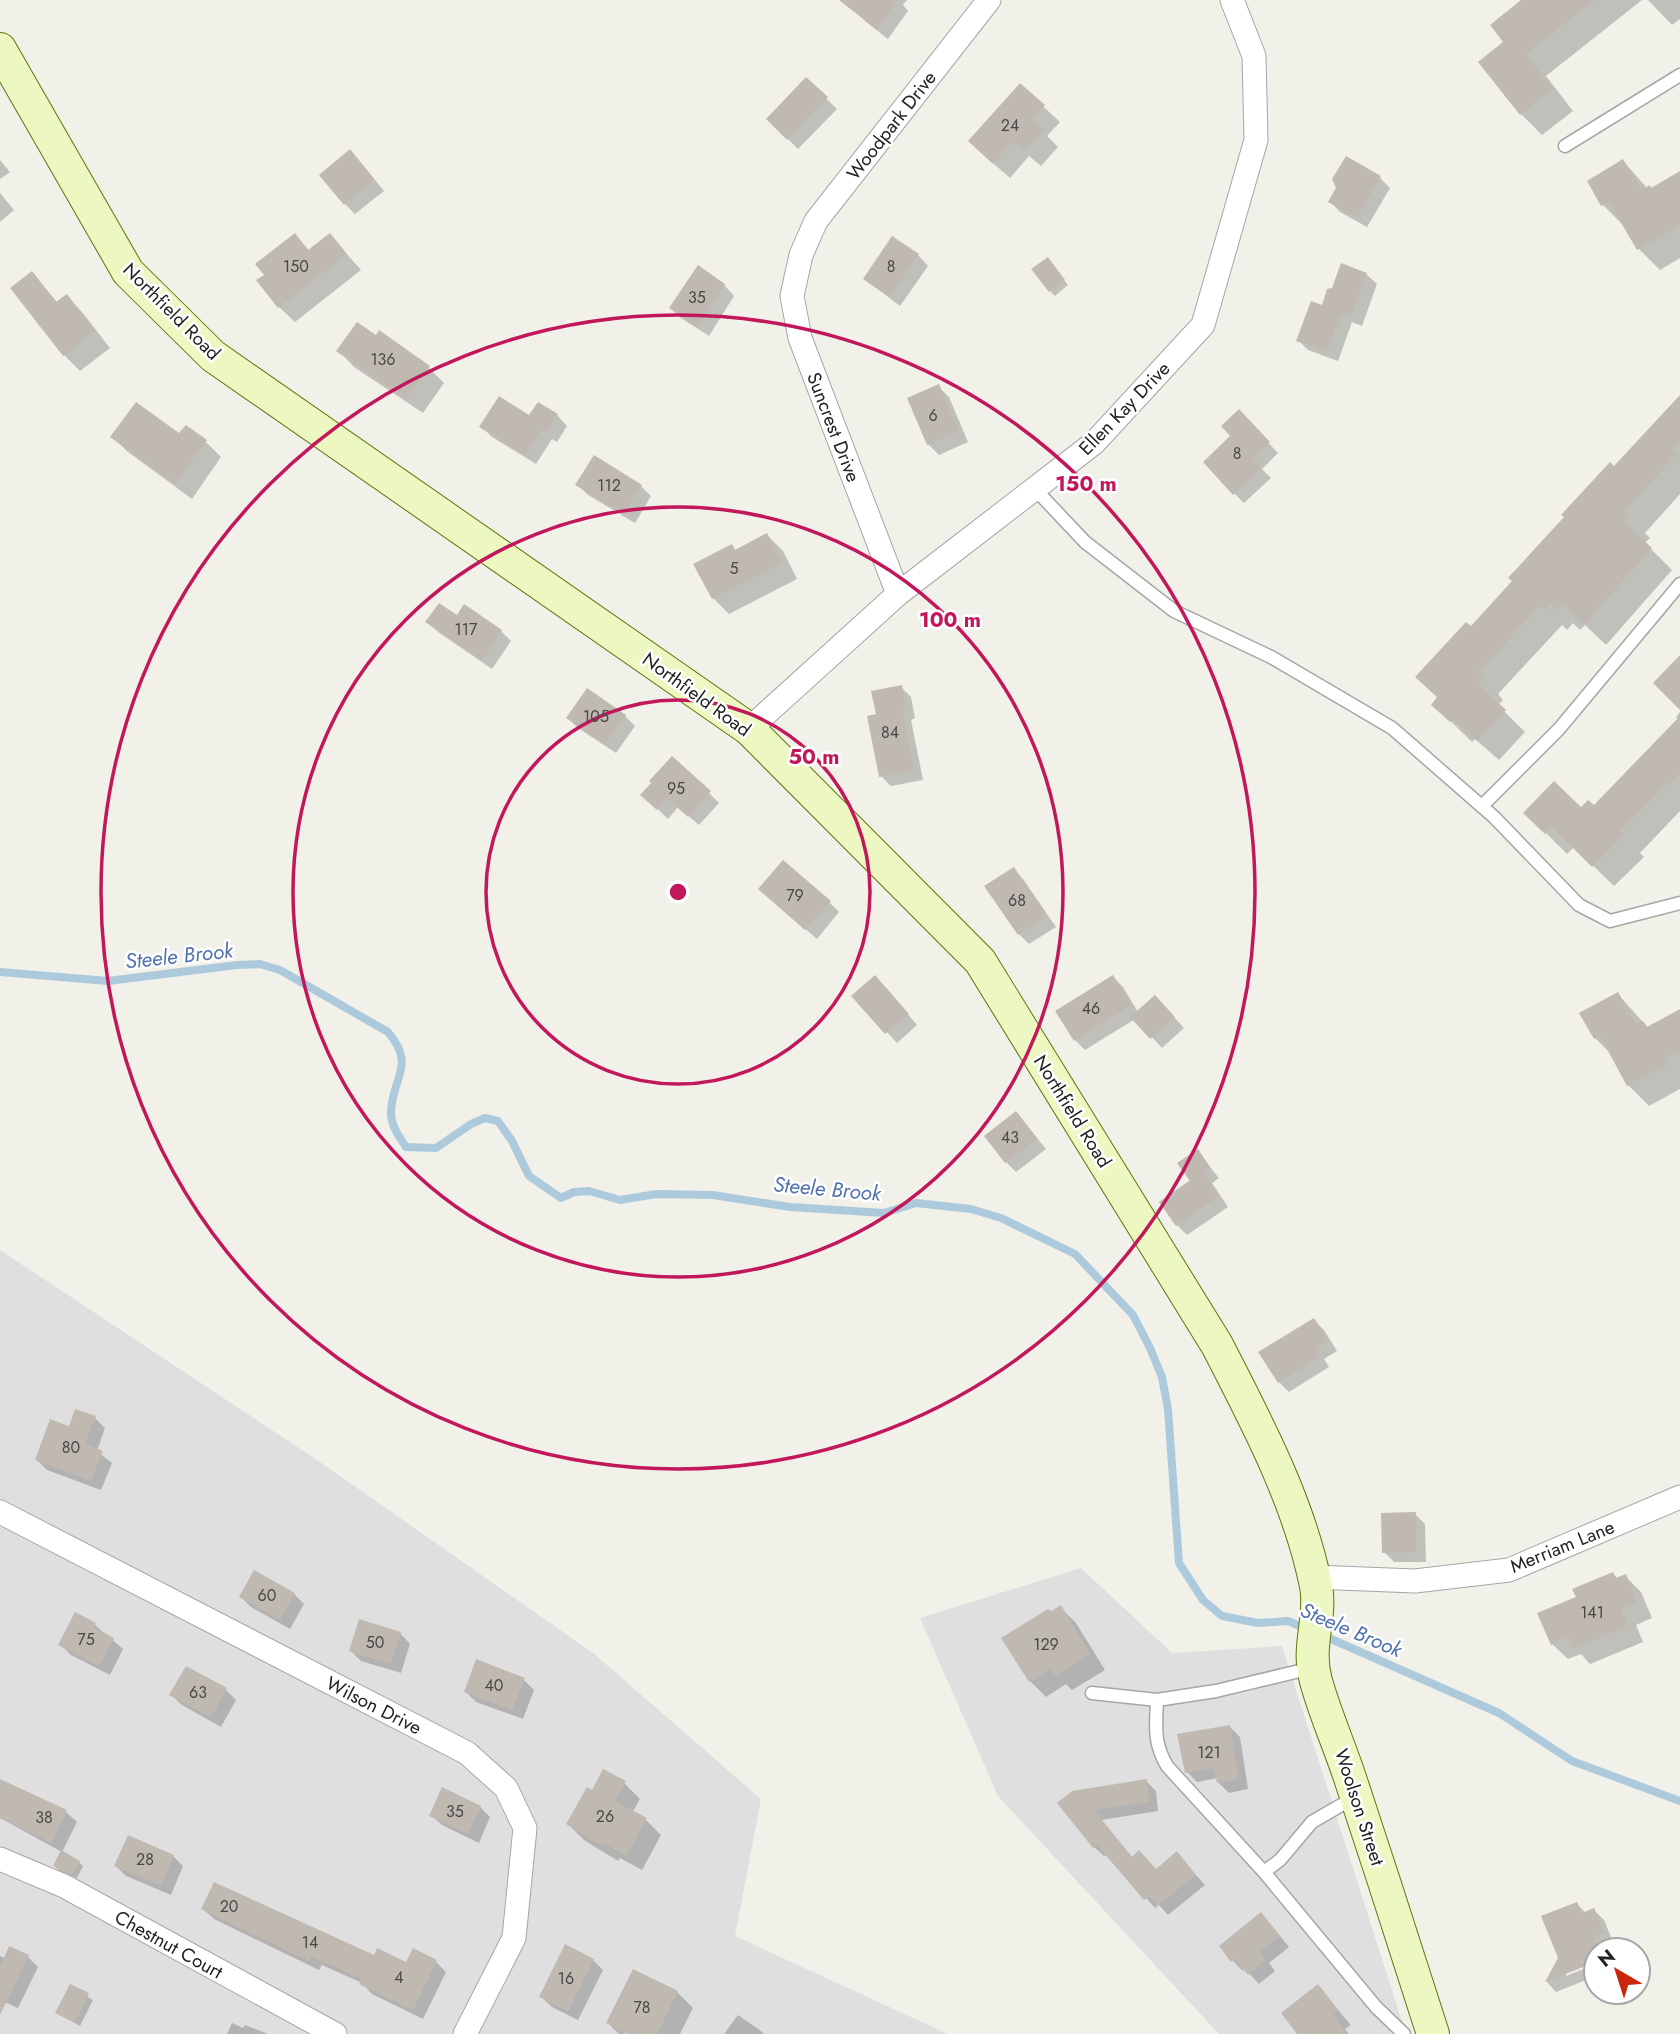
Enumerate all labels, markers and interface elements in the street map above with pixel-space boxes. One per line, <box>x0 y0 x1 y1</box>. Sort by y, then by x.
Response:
street label: Woodpark Drive <box>840 65 943 185</box>
house number: 24 <box>1001 114 1019 137</box>
house number: 150 <box>283 255 309 278</box>
house number: 8 <box>887 255 895 278</box>
street label: Northfield Road <box>117 256 227 366</box>
house number: 35 <box>688 286 706 309</box>
house number: 136 <box>370 348 396 371</box>
street label: Ellen Kay Drive <box>1073 355 1176 461</box>
street label: Suncrest Drive <box>800 368 867 486</box>
house number: 6 <box>928 404 938 427</box>
house number: 8 <box>1233 442 1241 465</box>
text: 150 m <box>1055 469 1117 499</box>
house number: 112 <box>597 474 621 497</box>
house number: 5 <box>729 557 739 580</box>
text: 100 m <box>919 605 981 635</box>
house number: 117 <box>455 618 478 641</box>
street label: Northfield Road <box>637 646 757 743</box>
house number: 105 <box>583 705 609 728</box>
house number: 84 <box>881 721 899 744</box>
text: 50 m <box>789 742 839 772</box>
house number: 95 <box>667 777 685 800</box>
centre of rings <box>666 880 690 904</box>
house number: 79 <box>786 884 804 907</box>
house number: 68 <box>1008 889 1026 912</box>
water label: Steele Brook <box>124 935 235 977</box>
house number: 46 <box>1082 997 1100 1020</box>
street label: Northfield Road <box>1027 1050 1118 1173</box>
house number: 43 <box>1001 1126 1019 1149</box>
water label: Steele Brook <box>772 1169 883 1209</box>
house number: 80 <box>62 1436 80 1459</box>
street label: Merriam Lane <box>1506 1513 1619 1580</box>
house number: 60 <box>258 1584 276 1607</box>
water label: Steele Brook <box>1295 1595 1407 1665</box>
house number: 141 <box>1580 1601 1604 1624</box>
house number: 75 <box>77 1628 95 1651</box>
house number: 50 <box>366 1631 384 1654</box>
house number: 129 <box>1033 1633 1059 1656</box>
street label: Wilson Drive <box>321 1670 426 1741</box>
house number: 40 <box>485 1674 503 1697</box>
house number: 63 <box>189 1681 207 1704</box>
house number: 121 <box>1197 1741 1221 1764</box>
street label: Woolson Street <box>1328 1745 1391 1869</box>
house number: 35 <box>446 1800 464 1823</box>
house number: 26 <box>596 1805 614 1828</box>
house number: 38 <box>35 1806 53 1829</box>
house number: 28 <box>136 1848 154 1871</box>
house number: 20 <box>220 1895 238 1918</box>
street label: Chestnut Court <box>110 1904 228 1985</box>
house number: 14 <box>302 1931 318 1954</box>
north arrow <box>1582 1936 1652 2006</box>
text: N <box>1592 1943 1621 1973</box>
house number: 4 <box>394 1966 404 1989</box>
house number: 16 <box>558 1967 574 1990</box>
house number: 78 <box>633 1996 651 2019</box>

